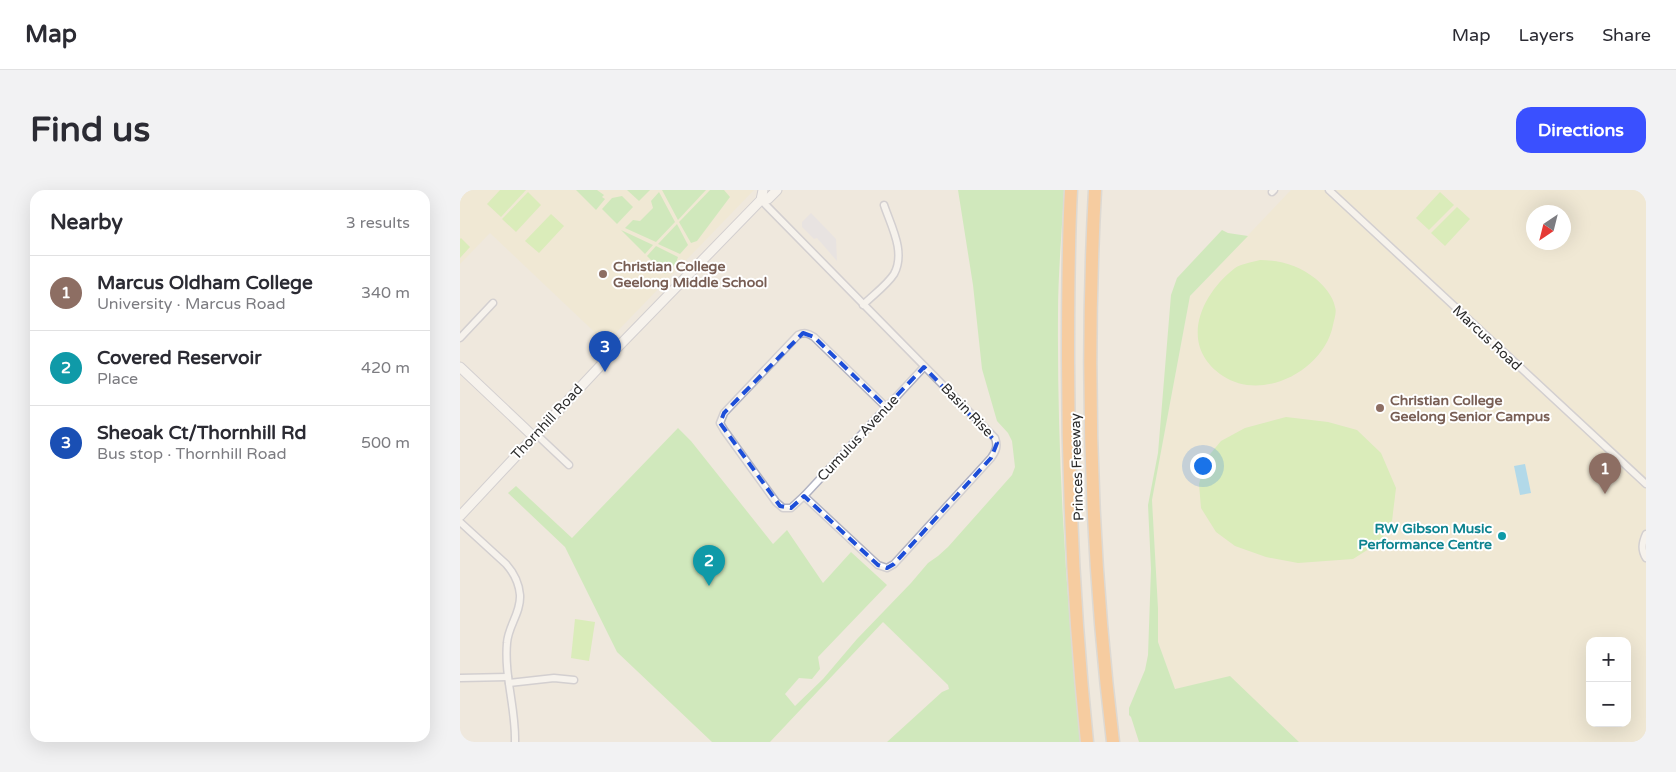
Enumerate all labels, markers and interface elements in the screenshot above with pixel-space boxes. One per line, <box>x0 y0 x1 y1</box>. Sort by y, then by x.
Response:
text: Map <box>25 20 77 49</box>
text: Map <box>1452 24 1491 46</box>
text: Layers <box>1519 24 1574 46</box>
text: Share <box>1602 24 1651 46</box>
button: Directions <box>1516 107 1646 153</box>
text: Find us <box>30 109 150 151</box>
north arrow <box>1526 205 1571 250</box>
text: Nearby <box>50 210 123 235</box>
text: 3 results <box>346 213 410 233</box>
place label: Christian College Geelong Middle School <box>613 258 767 291</box>
marker: Christian College Geelong Middle School <box>597 268 609 280</box>
text: Marcus Oldham College <box>97 272 313 294</box>
text: 1 <box>61 283 71 303</box>
text: 340 m <box>361 283 410 303</box>
text: University · Marcus Road <box>97 294 286 314</box>
street label: Marcus Road <box>1449 302 1525 374</box>
pin: 3 <box>589 331 621 372</box>
text: Covered Reservoir <box>97 347 262 369</box>
text: 2 <box>61 358 71 378</box>
text: 420 m <box>361 358 410 378</box>
text: Place <box>97 369 138 389</box>
street label: Basin Rise <box>937 380 997 440</box>
street label: Thornhill Road <box>508 381 586 463</box>
street label: Cumulus Avenue <box>814 391 902 485</box>
place label: Christian College Geelong Senior Campus <box>1390 392 1550 425</box>
marker: Christian College Geelong Senior Campus <box>1374 402 1386 414</box>
street label: Princes Freeway <box>1067 412 1087 521</box>
text: Sheoak Ct/Thornhill Rd <box>97 422 307 444</box>
text: 3 <box>61 433 71 453</box>
text: 500 m <box>361 433 410 453</box>
text: Bus stop · Thornhill Road <box>97 444 287 464</box>
your location <box>1190 453 1216 479</box>
pin: 1 <box>1589 453 1621 494</box>
place label: RW Gibson Music Performance Centre <box>1358 520 1493 553</box>
marker: RW Gibson Music Performance Centre <box>1496 530 1508 542</box>
pin: 2 <box>693 545 725 586</box>
map controls <box>1586 637 1631 727</box>
button: + <box>1586 637 1631 682</box>
button: − <box>1586 682 1631 727</box>

